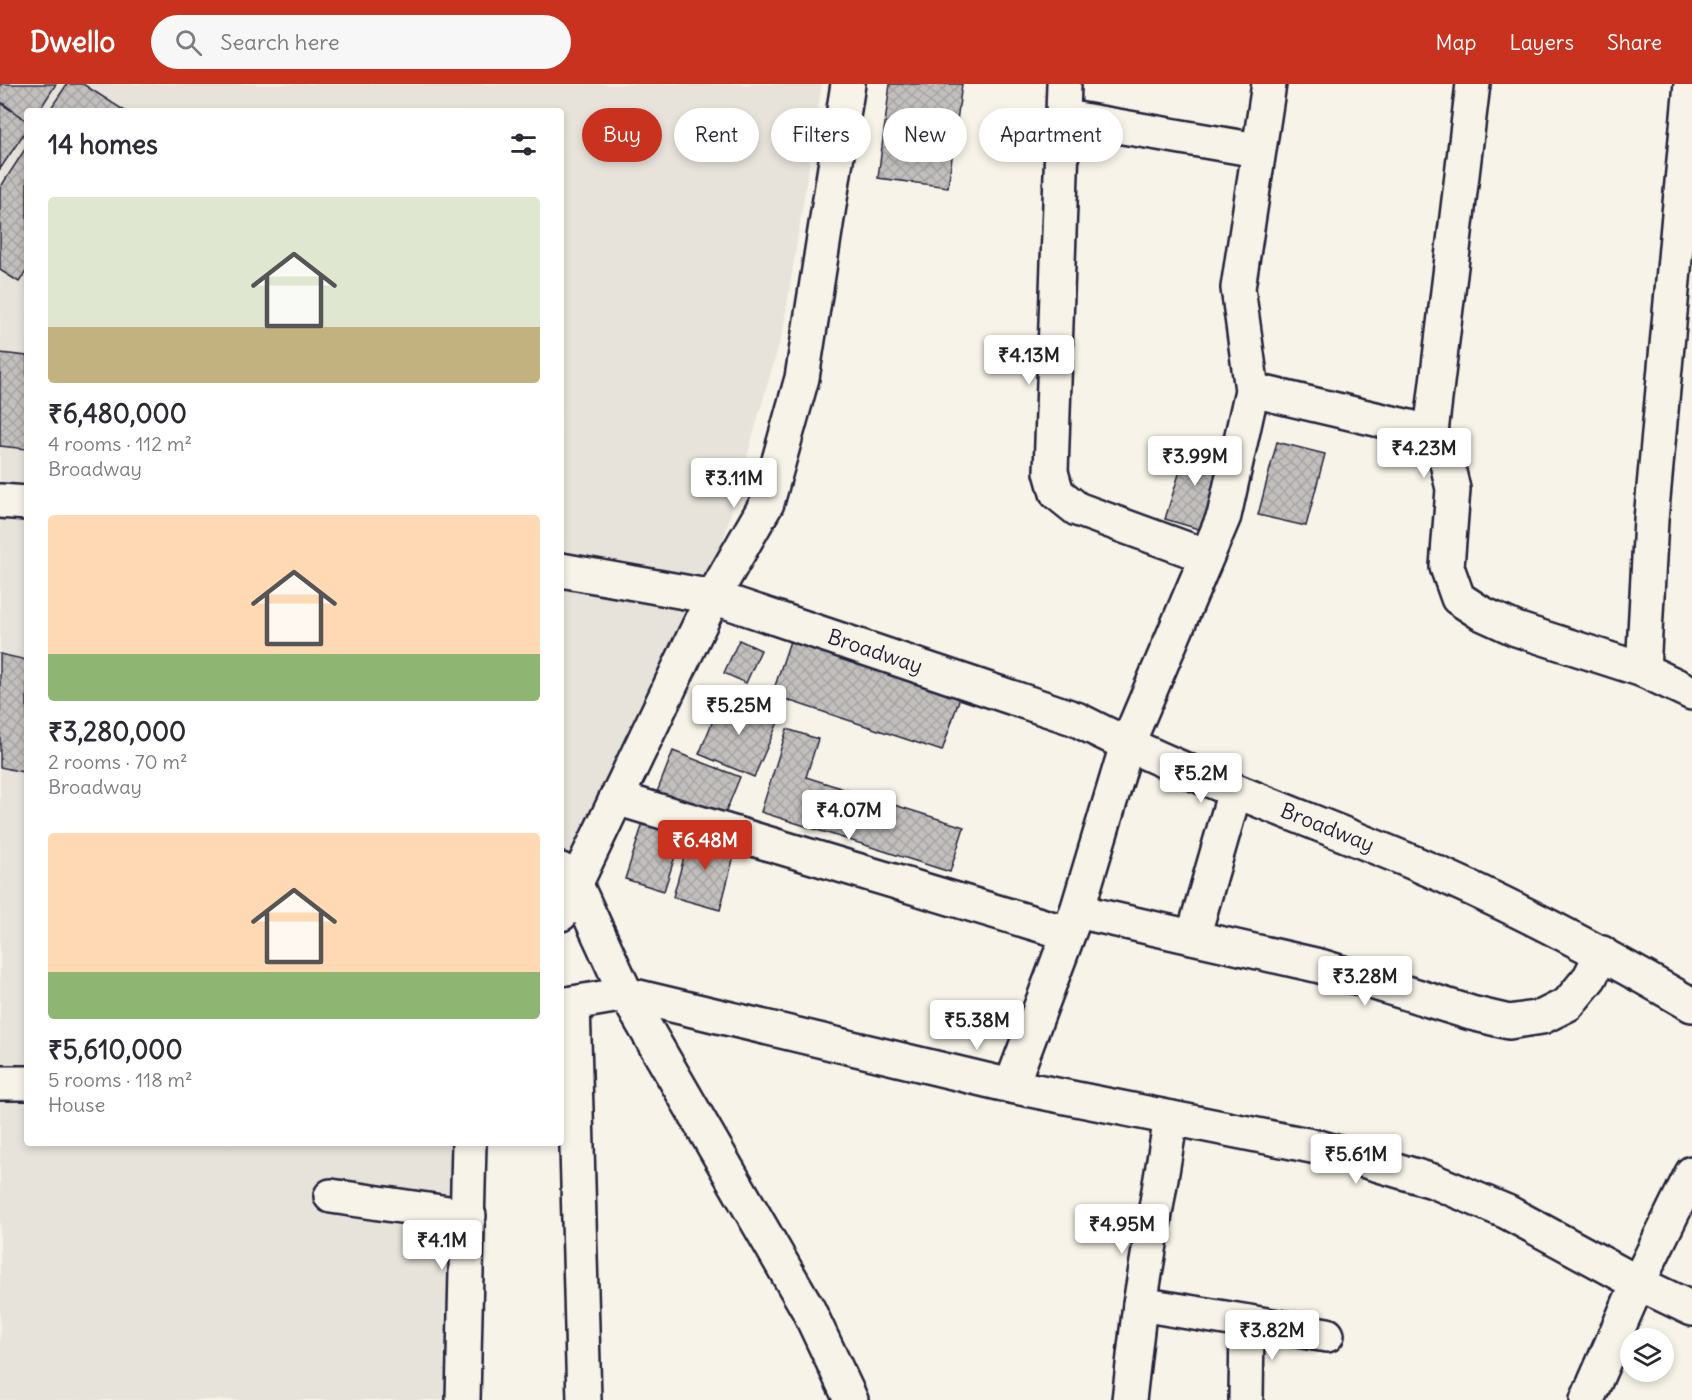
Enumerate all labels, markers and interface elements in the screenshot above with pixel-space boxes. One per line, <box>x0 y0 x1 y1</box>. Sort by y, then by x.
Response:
search box <box>151 15 571 69</box>
text: Dwello <box>30 24 115 60</box>
icon: search <box>172 26 205 59</box>
text: Search here <box>220 28 340 56</box>
text: Map <box>1436 29 1476 56</box>
text: Layers <box>1509 29 1574 56</box>
text: Share <box>1607 29 1662 56</box>
chip: Buy <box>582 108 662 162</box>
chip: Rent <box>674 108 759 162</box>
chip: Filters <box>771 108 871 162</box>
chip: New <box>883 108 967 162</box>
chip: Apartment <box>979 108 1123 162</box>
text: 14 homes <box>48 128 158 161</box>
icon: filters <box>507 128 540 161</box>
icon: home <box>240 236 348 344</box>
pin: ₹4.13M <box>980 335 1078 386</box>
text: ₹4.13M <box>998 342 1060 367</box>
text: ₹6,480,000 <box>48 397 187 430</box>
pin: ₹4.23M <box>1375 428 1473 479</box>
text: 4 rooms · 112 m² <box>48 431 192 456</box>
text: ₹4.23M <box>1391 435 1457 460</box>
pin: ₹3.99M <box>1146 436 1244 487</box>
text: ₹3.99M <box>1162 443 1228 468</box>
text: Broadway <box>48 456 142 481</box>
pin: ₹3.11M <box>685 458 783 509</box>
text: ₹3.11M <box>705 465 763 490</box>
icon: home <box>240 554 348 662</box>
street label: Broadway <box>824 623 926 680</box>
pin: ₹5.25M <box>690 685 788 736</box>
text: ₹5.25M <box>706 692 772 717</box>
text: ₹3,280,000 <box>48 715 186 748</box>
text: 2 rooms · 70 m² <box>48 749 188 774</box>
pin: ₹5.2M <box>1159 753 1243 804</box>
text: ₹5.2M <box>1174 760 1228 785</box>
text: Broadway <box>48 774 142 799</box>
pin: ₹4.07M <box>800 790 898 841</box>
street label: Broadway <box>1277 796 1378 858</box>
text: ₹4.07M <box>816 797 882 822</box>
pin: ₹6.48M <box>656 820 754 871</box>
text: ₹6.48M <box>672 827 738 852</box>
icon: home <box>240 872 348 980</box>
pin: ₹3.28M <box>1316 956 1414 1007</box>
text: ₹3.28M <box>1332 963 1398 988</box>
pin: ₹5.38M <box>928 1000 1026 1051</box>
text: ₹5.38M <box>944 1007 1010 1032</box>
text: ₹5,610,000 <box>48 1033 183 1066</box>
text: 5 rooms · 118 m² <box>48 1067 193 1092</box>
text: House <box>48 1092 105 1117</box>
pin: ₹5.61M <box>1307 1134 1405 1185</box>
text: ₹5.61M <box>1325 1141 1387 1166</box>
pin: ₹4.95M <box>1073 1204 1171 1255</box>
text: ₹4.95M <box>1089 1211 1155 1236</box>
pin: ₹4.1M <box>400 1220 484 1271</box>
text: ₹4.1M <box>417 1227 467 1252</box>
pin: ₹3.82M <box>1223 1310 1321 1361</box>
text: ₹3.82M <box>1239 1317 1305 1342</box>
map controls <box>1620 1328 1674 1382</box>
button: layers <box>1620 1328 1674 1382</box>

